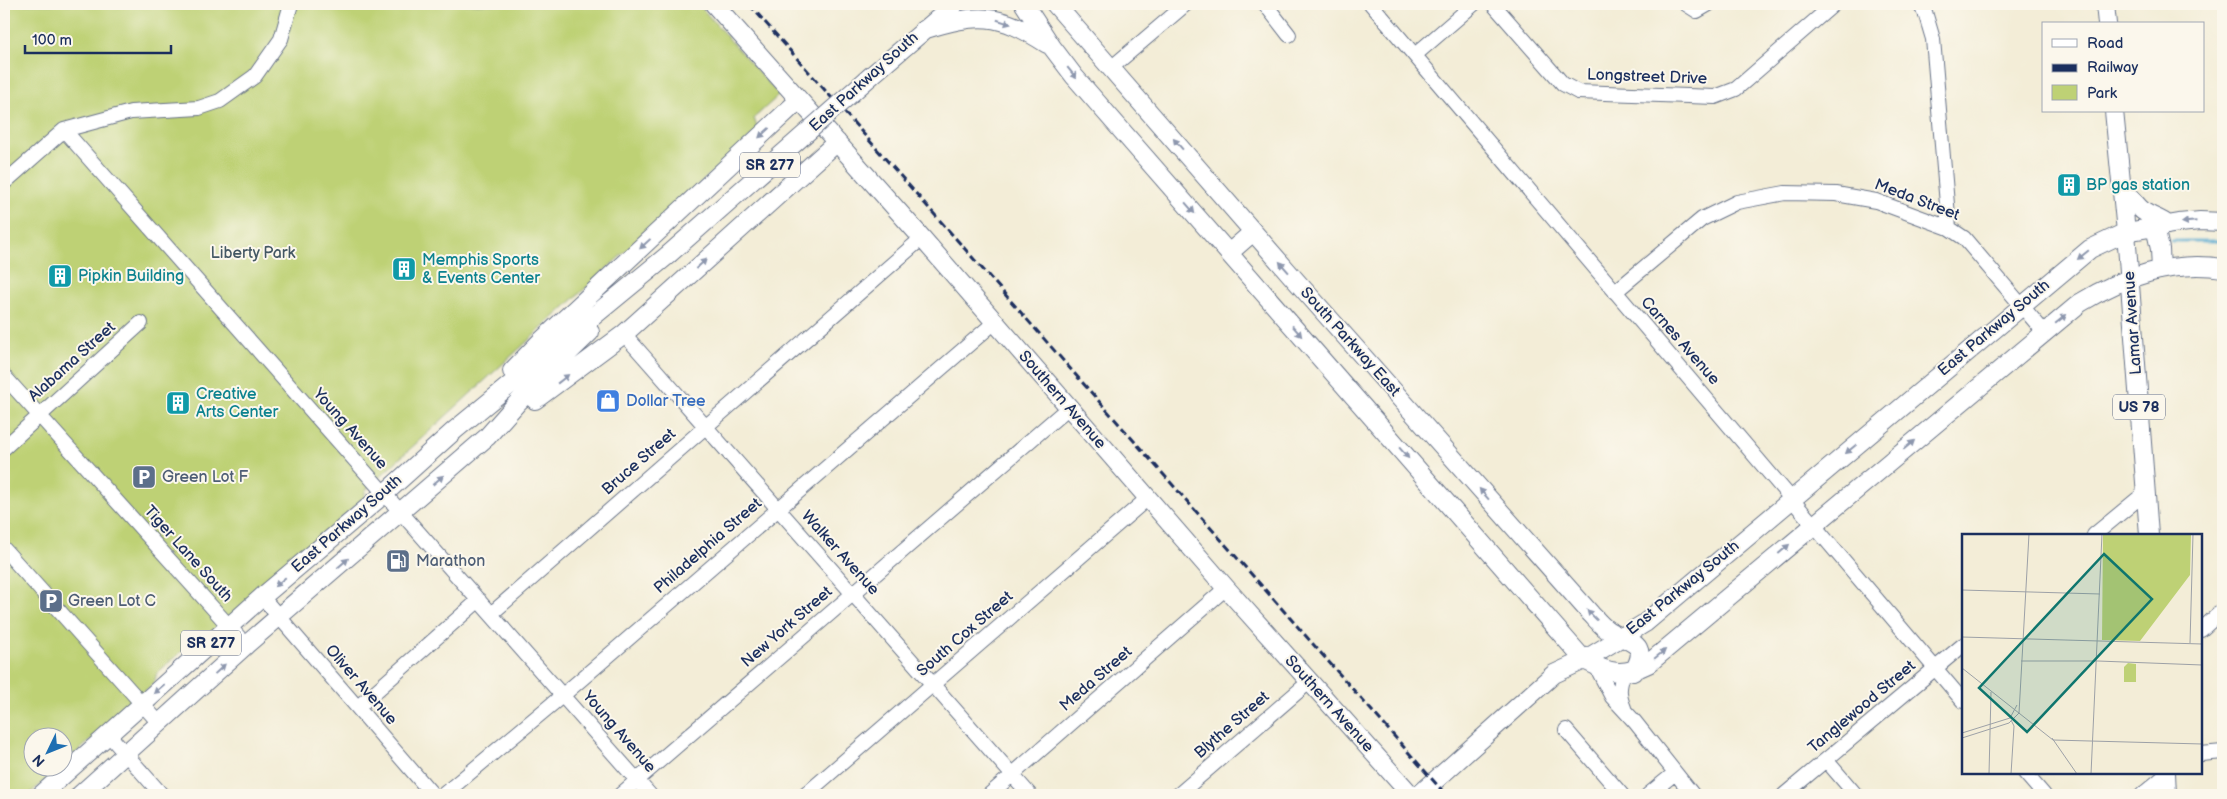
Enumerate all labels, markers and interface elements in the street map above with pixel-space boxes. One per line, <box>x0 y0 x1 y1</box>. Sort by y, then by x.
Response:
one-way arrow <box>997 19 1012 26</box>
scale bar <box>25 22 171 54</box>
legend <box>2042 22 2204 112</box>
street label: East Parkway South <box>806 28 922 136</box>
text: 100 m <box>32 31 72 50</box>
text: Road <box>2087 34 2123 53</box>
text: Railway <box>2087 58 2138 77</box>
street label: Longstreet Drive <box>1587 65 1708 89</box>
one-way arrow <box>1066 66 1077 79</box>
text: Park <box>2087 84 2118 103</box>
one-way arrow <box>758 127 770 139</box>
one-way arrow <box>1172 138 1183 151</box>
road number: SR 277 <box>740 152 800 178</box>
building icon: BP gas station <box>2056 172 2082 198</box>
street label: Meda Street <box>1872 175 1962 225</box>
place label: BP gas station <box>2086 176 2190 195</box>
one-way arrow <box>1184 202 1196 214</box>
one-way arrow <box>2181 218 2197 226</box>
one-way arrow <box>639 238 651 250</box>
park label: Liberty Park <box>211 244 296 263</box>
one-way arrow <box>2077 249 2090 260</box>
place label: Memphis Sports & Events Center <box>422 251 540 288</box>
building icon: Memphis Sports & Events Center <box>391 256 417 282</box>
one-way arrow <box>695 258 707 270</box>
one-way arrow <box>1279 261 1290 273</box>
building icon: Pipkin Building <box>47 263 73 289</box>
place label: Pipkin Building <box>78 267 184 286</box>
street label: Lamar Avenue <box>2120 270 2146 375</box>
street label: East Parkway South <box>1934 276 2054 380</box>
street label: South Parkway East <box>1296 284 1404 401</box>
street label: Carnes Avenue <box>1637 293 1724 389</box>
one-way arrow <box>2054 313 2067 324</box>
street label: Alabama Street <box>25 318 120 406</box>
one-way arrow <box>1291 324 1303 336</box>
street label: Southern Avenue <box>1014 347 1110 453</box>
one-way arrow <box>556 373 569 384</box>
street label: Young Avenue <box>308 384 392 474</box>
place label: Creative Arts Center <box>196 385 279 422</box>
shop icon: Dollar Tree <box>595 388 621 414</box>
building icon: Creative Arts Center <box>165 390 191 416</box>
place label: Dollar Tree <box>626 392 706 411</box>
road number: US 78 <box>2113 394 2165 420</box>
street label: Bruce Street <box>598 425 680 499</box>
one-way arrow <box>1902 439 1915 450</box>
one-way arrow <box>1844 443 1857 454</box>
one-way arrow <box>1398 447 1409 460</box>
parking icon: Green Lot F <box>131 464 157 490</box>
place label: Green Lot F <box>162 468 249 487</box>
street label: East Parkway South <box>288 471 406 577</box>
one-way arrow <box>432 475 444 486</box>
one-way arrow <box>1479 487 1490 500</box>
street label: Philadelphia Street <box>650 494 766 598</box>
street label: Tiger Lane South <box>140 502 236 606</box>
street label: Walker Avenue <box>797 507 883 600</box>
inset map <box>1962 534 2202 774</box>
street label: East Parkway South <box>1623 536 1743 639</box>
one-way arrow <box>1778 543 1790 555</box>
fuel station icon: Marathon <box>385 548 411 574</box>
place label: Marathon <box>416 552 485 571</box>
one-way arrow <box>336 557 349 568</box>
one-way arrow <box>274 576 287 587</box>
street label: New York Street <box>738 582 836 672</box>
street label: South Cox Street <box>913 587 1017 681</box>
parking icon: Green Lot C <box>38 588 64 614</box>
place label: Green Lot C <box>68 592 156 611</box>
one-way arrow <box>1586 609 1598 621</box>
road number: SR 277 <box>181 630 241 656</box>
street label: Oliver Avenue <box>321 641 401 729</box>
street label: Meda Street <box>1056 642 1136 716</box>
one-way arrow <box>1653 649 1666 660</box>
street label: Southern Avenue <box>1281 652 1378 757</box>
street label: Tanglewood Street <box>1805 657 1920 757</box>
one-way arrow <box>214 663 226 675</box>
one-way arrow <box>152 684 165 695</box>
street label: Young Avenue <box>578 686 660 777</box>
street label: Blythe Street <box>1191 687 1273 763</box>
north arrow <box>22 726 72 776</box>
text: N <box>29 751 49 770</box>

